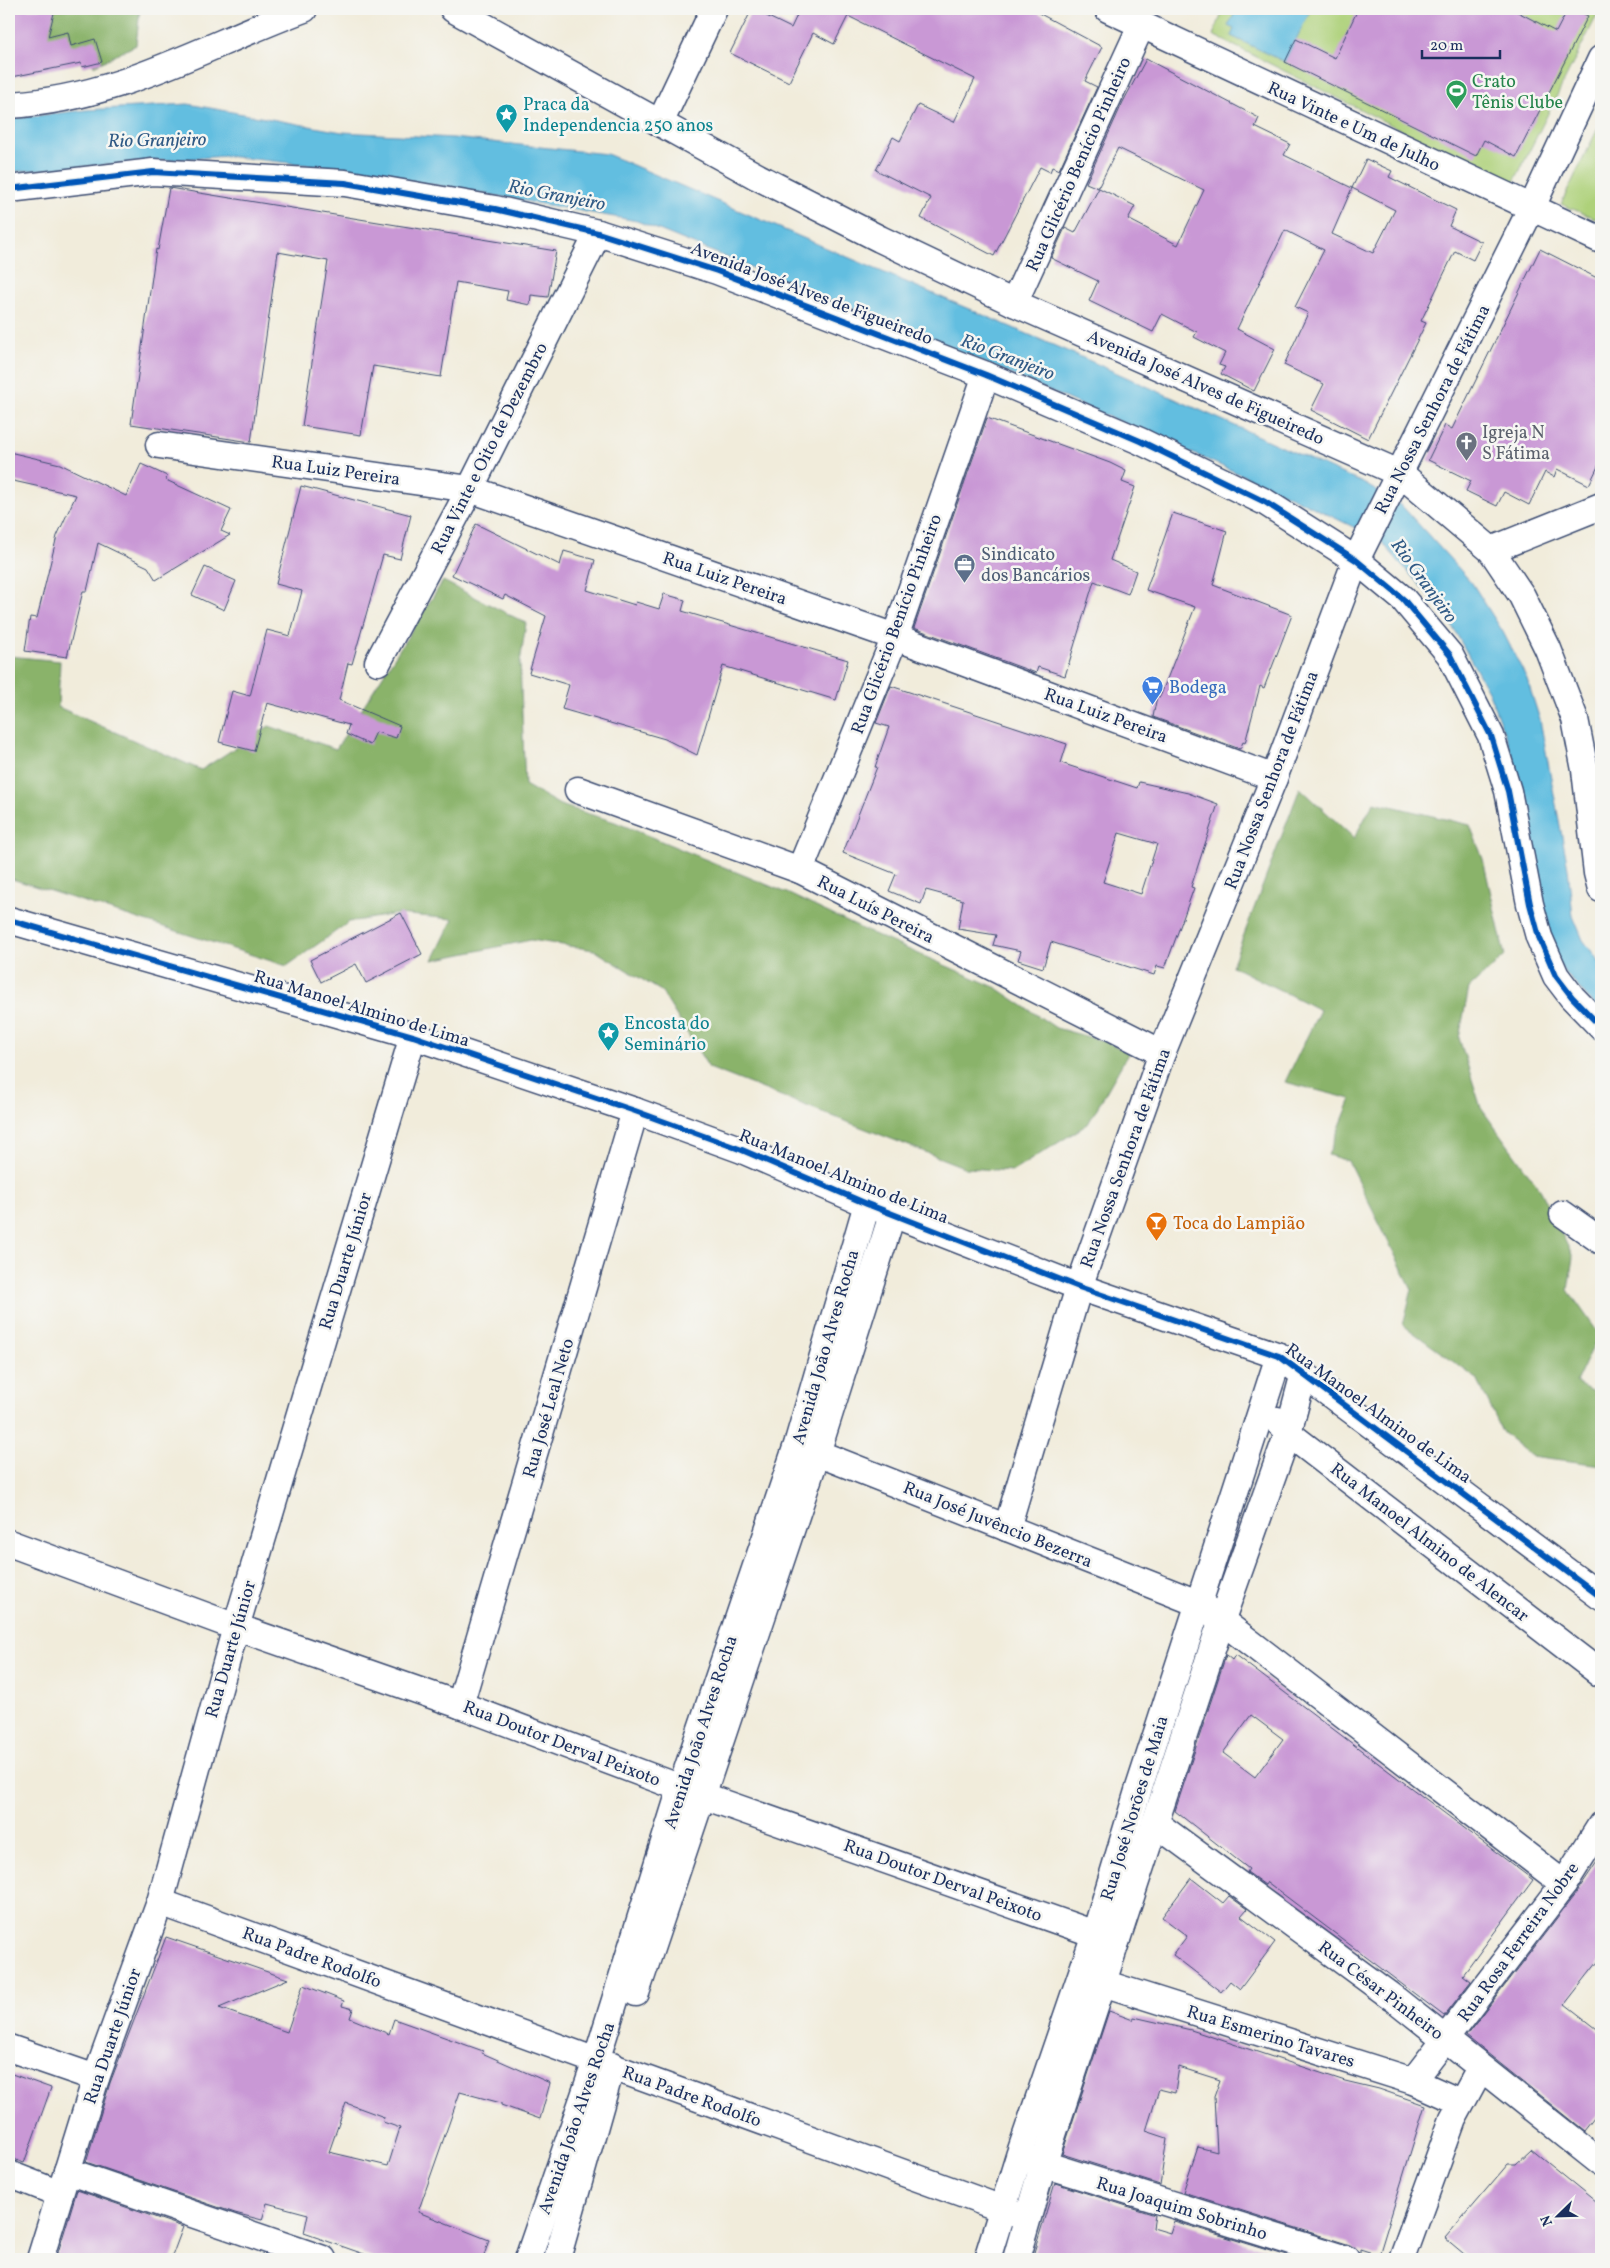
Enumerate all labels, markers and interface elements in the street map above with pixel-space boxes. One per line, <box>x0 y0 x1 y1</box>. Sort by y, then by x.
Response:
scale bar <box>1422 28 1500 60</box>
text: 20 m <box>1430 36 1463 57</box>
street label: Rua Glicério Benício Pinheiro <box>1021 53 1138 276</box>
place label: Crato Tênis Clube <box>1472 70 1563 116</box>
street label: Rua Vinte e Um de Julho <box>1263 76 1444 178</box>
sports icon: Crato Tênis Clube <box>1444 79 1468 110</box>
place label: Praca da Independencia 250 anos <box>523 93 713 139</box>
place icon: Praca da Independencia 250 anos <box>495 102 519 133</box>
water label: Rio Granjeiro <box>108 127 207 155</box>
water label: Rio Granjeiro <box>506 174 608 218</box>
street label: Avenida José Alves de Figueiredo <box>687 237 936 352</box>
street label: Rua Nossa Senhora de Fátima <box>1369 300 1497 519</box>
street label: Avenida José Alves de Figueiredo <box>1083 325 1328 452</box>
water label: Rio Granjeiro <box>957 328 1058 388</box>
street label: Rua Vinte e Oito de Dezembro <box>426 338 555 559</box>
place label: Igreja N S Fátima <box>1482 421 1550 467</box>
church icon: Igreja N S Fátima <box>1454 430 1478 461</box>
street label: Rua Luiz Pereira <box>270 450 402 493</box>
street label: Rua Glicério Benício Pinheiro <box>846 511 949 738</box>
water label: Rio Granjeiro <box>1384 534 1463 629</box>
place label: Sindicato dos Bancários <box>981 543 1090 589</box>
street label: Rua Luiz Pereira <box>659 546 790 612</box>
office icon: Sindicato dos Bancários <box>953 552 977 583</box>
street label: Rua Nossa Senhora de Fátima <box>1219 668 1326 893</box>
supermarket icon: Bodega <box>1141 675 1165 706</box>
place label: Bodega <box>1169 676 1227 701</box>
street label: Rua Luiz Pereira <box>1040 682 1171 750</box>
street label: Rua Luís Pereira <box>812 870 938 951</box>
street label: Rua Manoel Almino de Lima <box>251 965 473 1054</box>
place label: Encosta do Seminário <box>624 1012 710 1058</box>
place icon: Encosta do Seminário <box>596 1021 620 1052</box>
street label: Rua Nossa Senhora de Fátima <box>1075 1045 1178 1272</box>
street label: Rua Manoel Almino de Lima <box>735 1124 952 1231</box>
street label: Rua Duarte Júnior <box>314 1189 379 1333</box>
bar icon: Toca do Lampião <box>1145 1211 1169 1242</box>
place label: Toca do Lampião <box>1173 1212 1305 1237</box>
street label: Avenida João Alves Rocha <box>787 1247 866 1448</box>
street label: Rua José Leal Neto <box>518 1336 581 1481</box>
street label: Rua Manoel Almino de Lima <box>1280 1338 1476 1490</box>
street label: Rua Manoel Almino de Alencar <box>1324 1458 1534 1629</box>
street label: Rua José Juvêncio Bezerra <box>899 1476 1096 1575</box>
street label: Rua Duarte Júnior <box>200 1577 263 1721</box>
street label: Avenida João Alves Rocha <box>658 1633 745 1832</box>
street label: Rua Doutor Derval Peixoto <box>459 1695 664 1794</box>
street label: Rua José Norões de Maia <box>1095 1713 1176 1904</box>
street label: Rua Doutor Derval Peixoto <box>840 1834 1045 1929</box>
street label: Rua Rosa Ferreira Nobre <box>1453 1858 1586 2028</box>
street label: Rua Padre Rodolfo <box>238 1922 385 1995</box>
street label: Rua César Pinheiro <box>1312 1936 1448 2047</box>
street label: Rua Duarte Júnior <box>78 1965 149 2108</box>
street label: Rua Esmerino Tavares <box>1183 2000 1358 2075</box>
street label: Avenida João Alves Rocha <box>533 2019 622 2218</box>
street label: Rua Padre Rodolfo <box>618 2061 765 2134</box>
street label: Rua Joaquim Sobrinho <box>1093 2172 1270 2247</box>
north arrow <box>1532 2190 1582 2240</box>
text: N <box>1537 2212 1558 2229</box>

